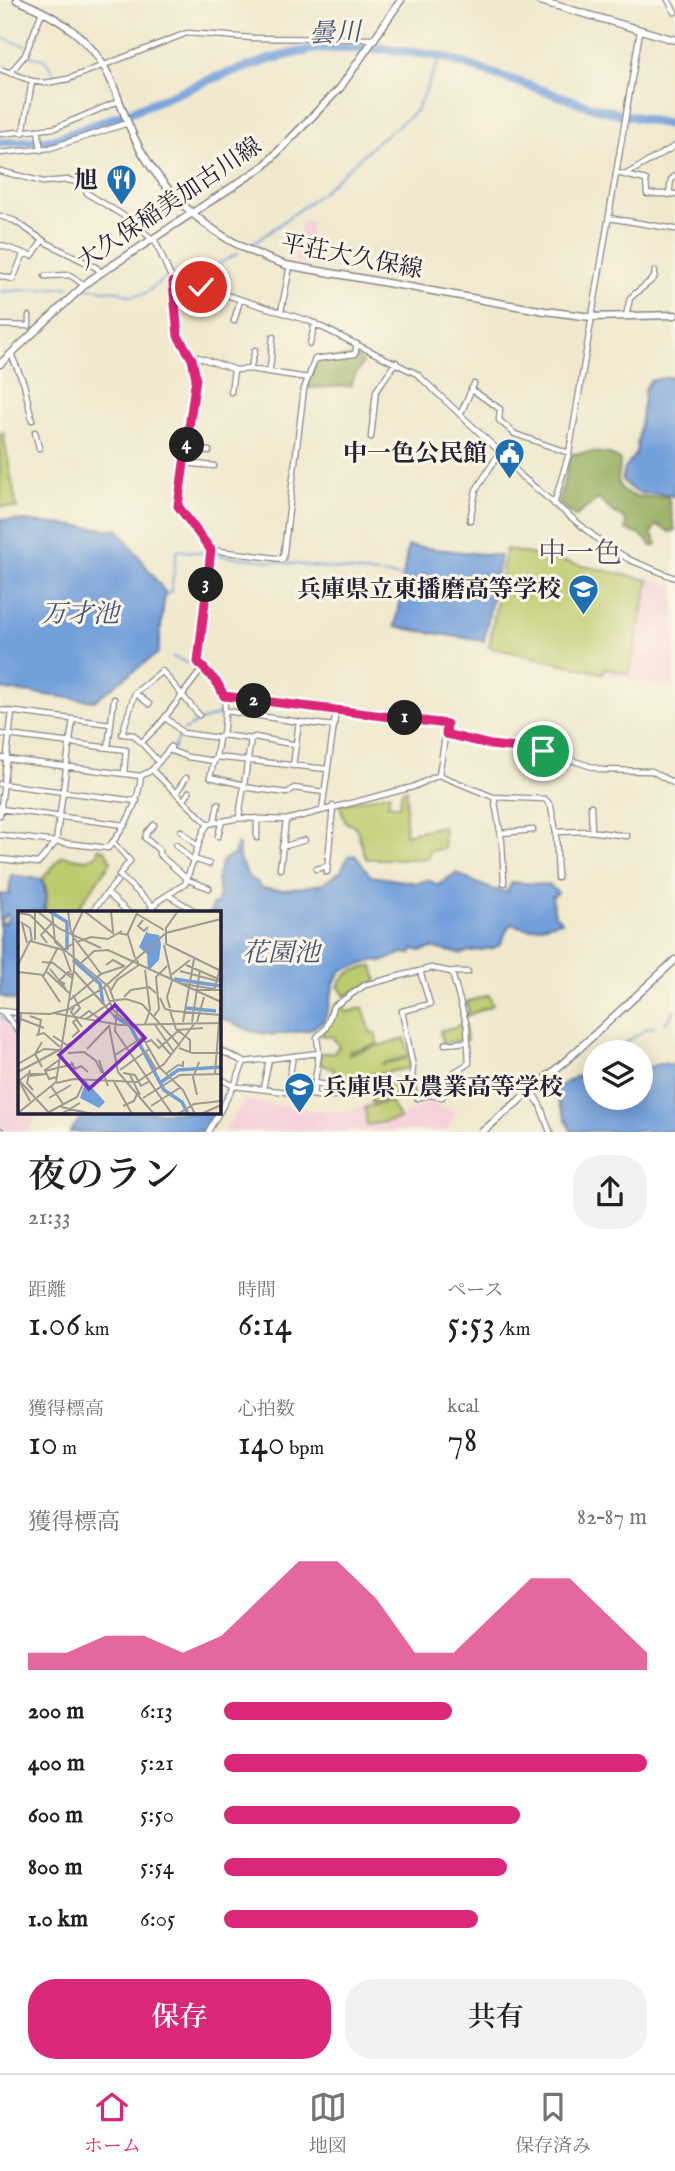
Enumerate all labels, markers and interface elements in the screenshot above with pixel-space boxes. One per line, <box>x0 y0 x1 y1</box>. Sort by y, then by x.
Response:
water label: 曇川 <box>308 16 365 51</box>
street label: 大久保稲美加古川線 <box>72 131 268 277</box>
restaurant icon: 旭 <box>104 163 138 207</box>
place label: 旭 <box>74 166 98 197</box>
street label: 平荘大久保線 <box>278 229 425 286</box>
pin <box>171 257 231 317</box>
icon: check <box>182 268 220 306</box>
pin: 4 <box>170 428 204 462</box>
text: 4 <box>182 432 191 456</box>
public building icon: 中一色公民館 <box>493 436 527 480</box>
place label: 中一色公民館 <box>343 439 487 470</box>
district label: 中一色 <box>538 537 622 572</box>
pin: 3 <box>188 568 224 602</box>
text: 3 <box>202 572 209 596</box>
school or university icon: 兵庫県立東播磨高等学校 <box>567 572 601 616</box>
place label: 兵庫県立東播磨高等学校 <box>297 575 561 606</box>
water label: 万才池 <box>41 598 122 631</box>
pin: 2 <box>236 684 272 718</box>
text: 2 <box>249 688 258 712</box>
pin: 1 <box>388 700 422 736</box>
text: 1 <box>401 705 408 729</box>
pin <box>513 721 573 781</box>
icon: arrive <box>524 732 562 770</box>
inset map <box>18 911 220 1114</box>
water label: 花園池 <box>242 937 323 970</box>
map controls <box>583 1040 653 1110</box>
button: layers <box>583 1040 653 1110</box>
school or university icon: 兵庫県立農業高等学校 <box>283 1070 317 1114</box>
place label: 兵庫県立農業高等学校 <box>323 1073 563 1104</box>
text: 夜のラン <box>28 1153 180 1201</box>
button: share <box>573 1155 647 1229</box>
text: 21:33 <box>28 1203 71 1232</box>
text: 距離 <box>28 1279 66 1303</box>
text: 時間 <box>238 1279 276 1303</box>
text: ペース <box>447 1279 503 1303</box>
text: 1.06 <box>28 1303 81 1348</box>
text: 6:14 <box>238 1303 292 1348</box>
text: 5:53 <box>447 1303 495 1348</box>
text: km <box>81 1318 110 1342</box>
text: /km <box>495 1318 530 1342</box>
text: kcal <box>447 1395 479 1419</box>
text: 獲得標高 <box>28 1398 104 1422</box>
text: 心拍数 <box>238 1398 295 1422</box>
text: 78 <box>447 1419 477 1464</box>
text: 10 <box>28 1422 58 1467</box>
text: 140 <box>238 1422 285 1467</box>
text: m <box>58 1437 77 1461</box>
text: bpm <box>285 1437 324 1461</box>
text: 82–87 m <box>577 1503 647 1532</box>
text: 獲得標高 <box>28 1508 120 1537</box>
text: 200 m <box>28 1697 84 1726</box>
text: 6:13 <box>140 1697 173 1726</box>
text: 400 m <box>28 1749 85 1778</box>
text: 5:21 <box>140 1749 174 1778</box>
text: 600 m <box>28 1801 83 1830</box>
text: 5:50 <box>140 1801 174 1830</box>
text: 800 m <box>28 1853 82 1882</box>
text: 5:54 <box>140 1853 174 1882</box>
text: 1.0 km <box>28 1905 88 1934</box>
text: 6:05 <box>140 1905 175 1934</box>
button: 保存 <box>28 1979 331 2059</box>
button: 共有 <box>345 1979 647 2059</box>
tab: ホーム <box>84 2088 141 2159</box>
tab: 地図 <box>309 2088 347 2159</box>
tab: 保存済み <box>515 2088 591 2159</box>

